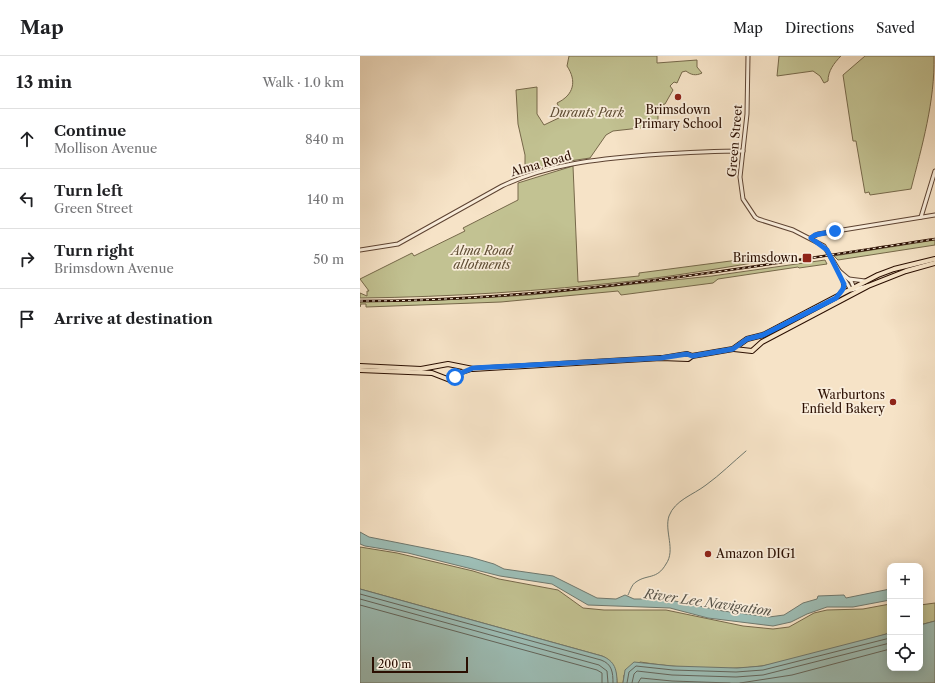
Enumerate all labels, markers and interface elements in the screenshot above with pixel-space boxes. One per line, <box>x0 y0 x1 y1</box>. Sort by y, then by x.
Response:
text: Map <box>20 16 64 39</box>
text: Map <box>733 19 763 37</box>
text: Directions <box>785 19 854 37</box>
text: Saved <box>876 19 915 37</box>
text: 13 min <box>16 72 72 92</box>
text: Walk · 1.0 km <box>262 74 344 90</box>
marker: Brimsdown Primary School <box>673 92 683 102</box>
place label: Brimsdown Primary School <box>634 102 722 131</box>
street label: Green Street <box>724 103 745 178</box>
park label: Durants Park <box>549 105 625 120</box>
text: Continue <box>54 121 126 140</box>
icon: ahead <box>16 128 38 150</box>
text: 840 m <box>305 131 344 147</box>
text: Mollison Avenue <box>54 140 157 156</box>
street label: Alma Road <box>508 147 574 180</box>
text: Turn left <box>54 181 123 200</box>
icon: left <box>16 188 38 210</box>
text: 140 m <box>307 191 344 207</box>
text: Green Street <box>54 200 133 216</box>
route end <box>826 222 844 240</box>
text: Turn right <box>54 241 134 260</box>
park label: Alma Road allotments <box>449 243 515 272</box>
icon: right <box>16 248 38 270</box>
place label: Brimsdown <box>733 250 798 265</box>
text: 50 m <box>313 251 344 267</box>
marker: Brimsdown <box>801 252 813 264</box>
text: Brimsdown Avenue <box>54 260 174 276</box>
icon: arrive <box>16 308 38 330</box>
text: Arrive at destination <box>54 309 213 328</box>
route start <box>446 368 464 386</box>
place label: Warburtons Enfield Bakery <box>801 387 885 416</box>
marker: Warburtons Enfield Bakery <box>888 397 898 407</box>
place label: Amazon DIG1 <box>715 546 795 561</box>
marker: Amazon DIG1 <box>703 549 713 559</box>
map controls <box>887 563 923 671</box>
button: + <box>887 563 923 599</box>
water label: River Lee Navigation <box>642 585 773 619</box>
button: − <box>887 599 923 635</box>
button: locate <box>887 635 923 671</box>
scale bar <box>372 655 468 674</box>
text: 200 m <box>378 657 411 671</box>

